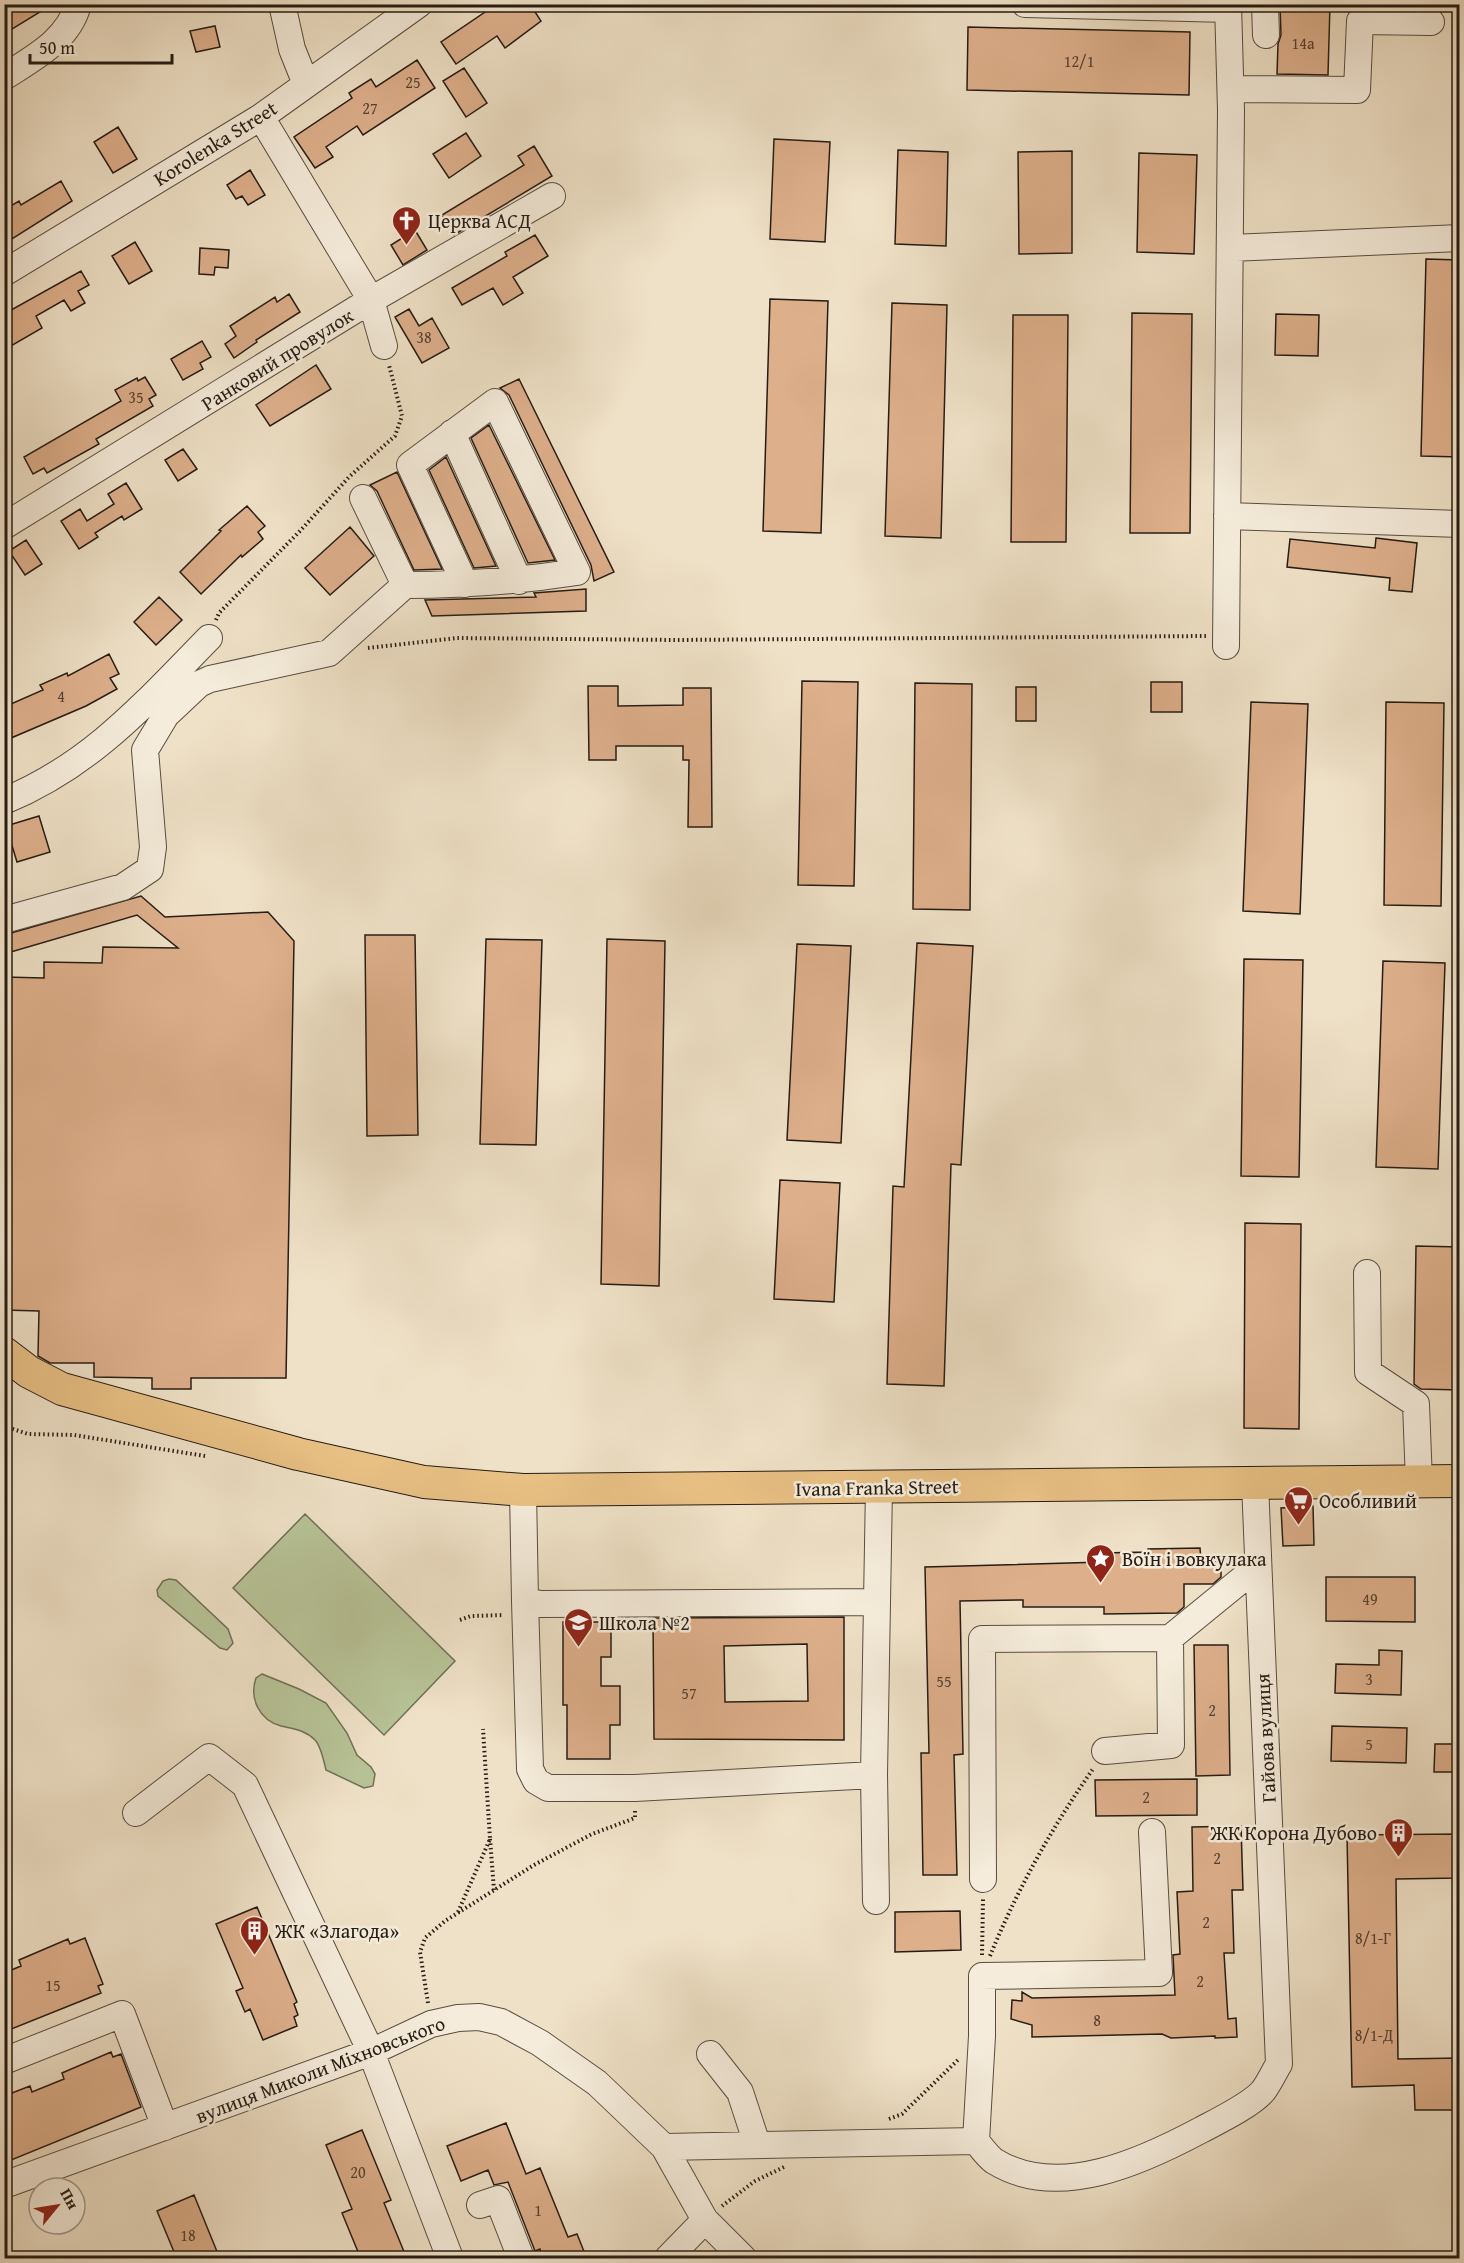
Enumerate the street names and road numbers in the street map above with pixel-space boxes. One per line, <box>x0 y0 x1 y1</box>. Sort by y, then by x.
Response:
street label: Korolenka Street <box>148 93 282 193</box>
street label: Ранковий провулок <box>195 300 359 418</box>
street label: Ivana Franka Street <box>795 1471 959 1503</box>
street label: Гайова вулиця <box>1247 1673 1283 1803</box>
street label: вулиця Миколи Міхновського <box>191 2008 449 2130</box>

